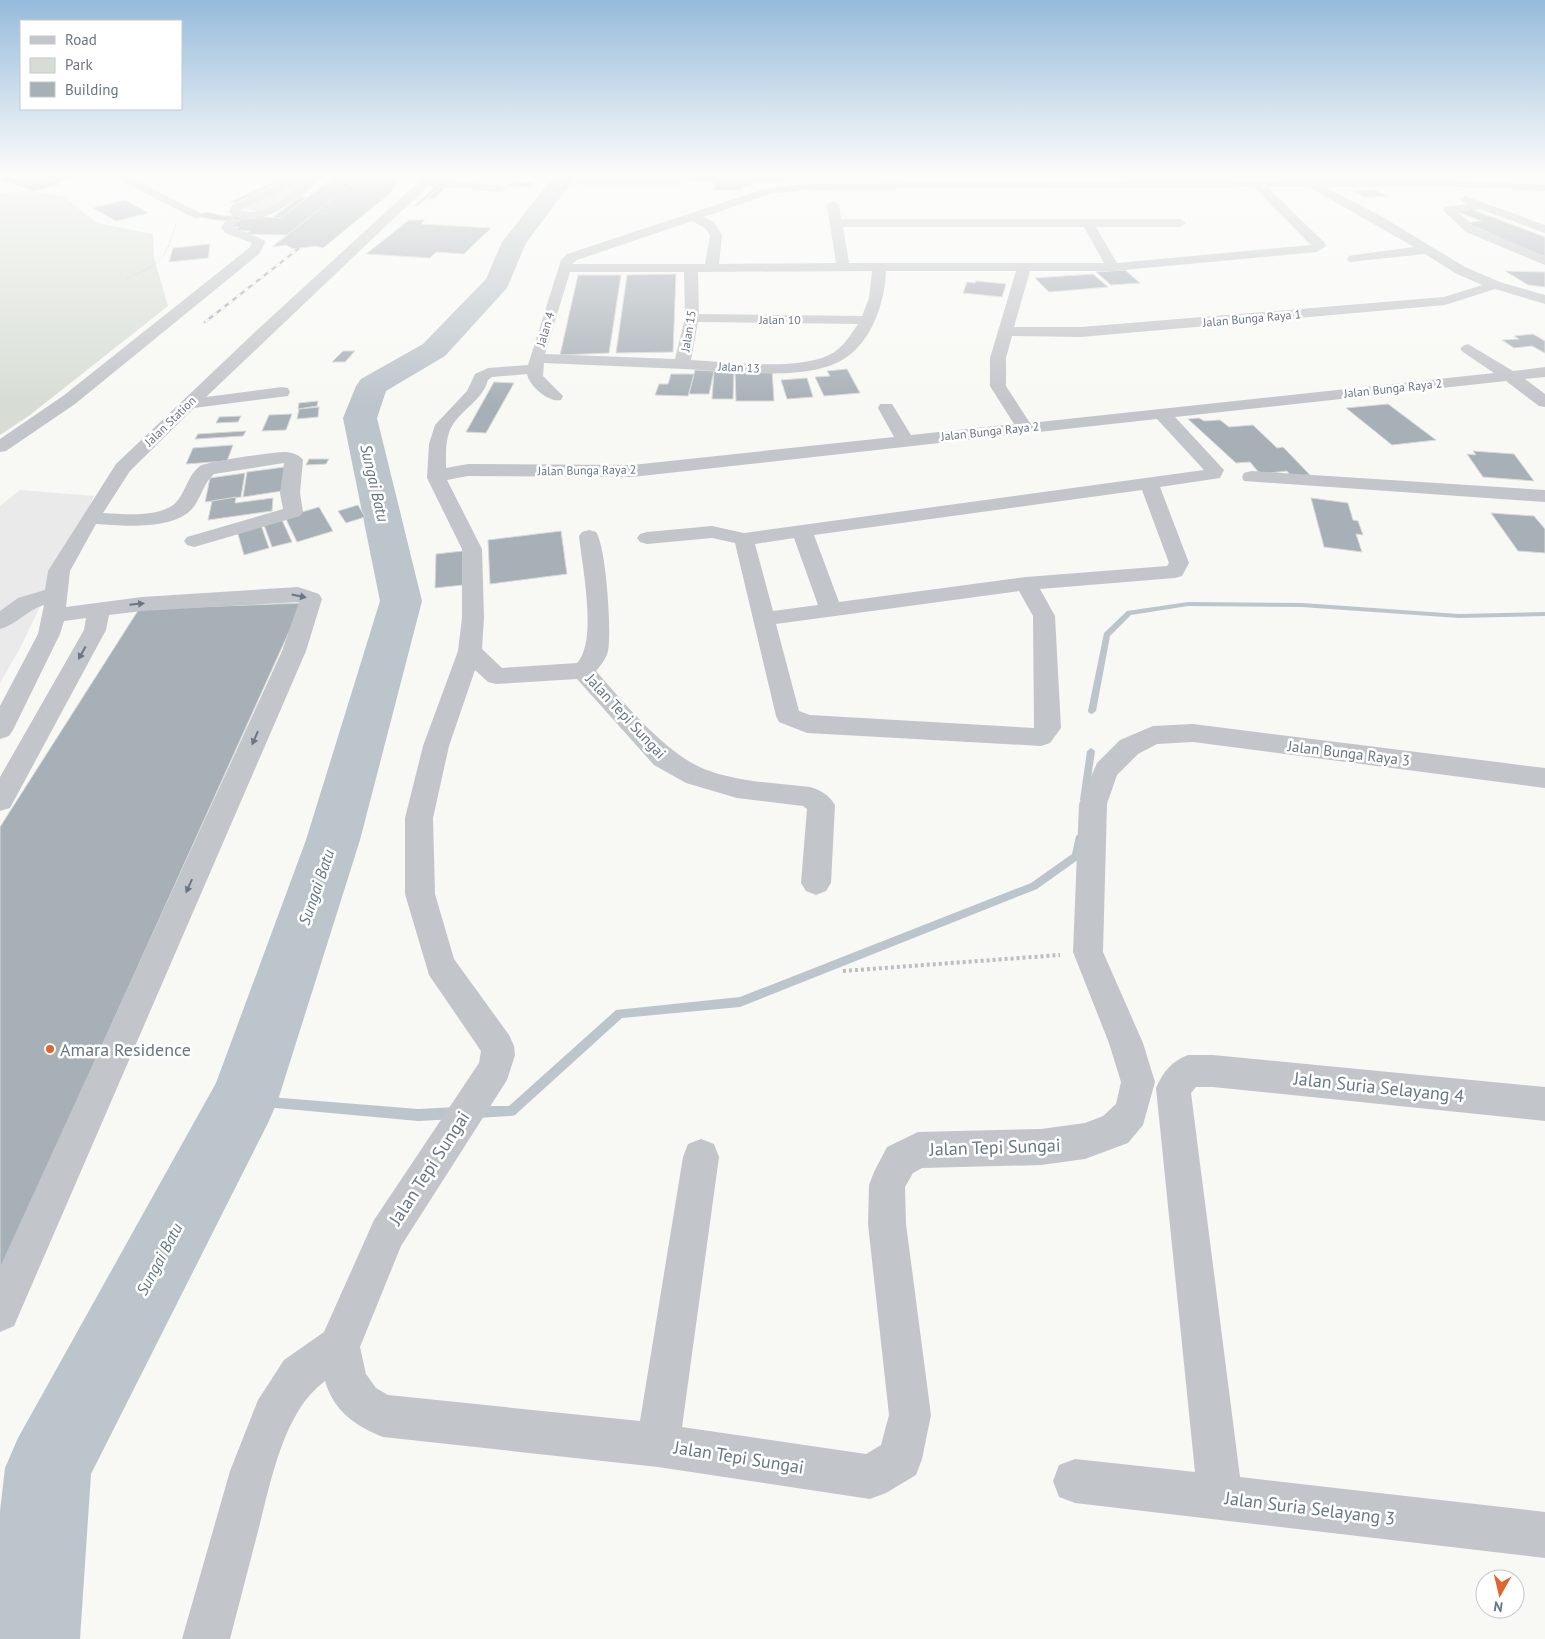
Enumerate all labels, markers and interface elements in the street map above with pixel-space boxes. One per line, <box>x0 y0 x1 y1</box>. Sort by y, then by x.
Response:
legend <box>20 20 182 110</box>
text: Road <box>65 30 97 49</box>
text: Park <box>65 55 93 74</box>
text: Building <box>65 80 119 99</box>
street label: Jalan Bunga Raya 1 <box>1201 306 1302 330</box>
street label: Jalan 15 <box>677 309 699 354</box>
street label: Jalan 4 <box>532 310 557 349</box>
street label: Jalan 10 <box>758 312 801 327</box>
street label: Jalan 13 <box>717 358 760 376</box>
street label: Jalan Bunga Raya 2 <box>1342 375 1443 401</box>
street label: Jalan Station <box>141 393 199 450</box>
street label: Jalan Bunga Raya 2 <box>939 418 1040 444</box>
water label: Sungai Batu <box>356 442 394 524</box>
street label: Jalan Bunga Raya 2 <box>537 462 636 478</box>
one-way arrow <box>291 592 307 600</box>
one-way arrow <box>129 600 145 608</box>
one-way arrow <box>78 647 87 660</box>
street label: Jalan Tepi Sungai <box>581 669 670 762</box>
one-way arrow <box>251 731 259 745</box>
street label: Jalan Bunga Raya 3 <box>1286 736 1411 770</box>
water label: Sungai Batu <box>294 846 338 928</box>
one-way arrow <box>185 879 193 893</box>
place label: Amara Residence <box>60 1038 191 1061</box>
marker: Amara Residence <box>44 1043 56 1055</box>
street label: Jalan Suria Selayang 4 <box>1292 1067 1466 1107</box>
street label: Jalan Tepi Sungai <box>383 1107 474 1230</box>
street label: Jalan Tepi Sungai <box>928 1133 1061 1161</box>
water label: Sungai Batu <box>132 1220 186 1298</box>
street label: Jalan Tepi Sungai <box>671 1435 806 1479</box>
street label: Jalan Suria Selayang 3 <box>1223 1486 1396 1530</box>
north arrow <box>1475 1569 1525 1619</box>
text: N <box>1492 1597 1504 1616</box>

